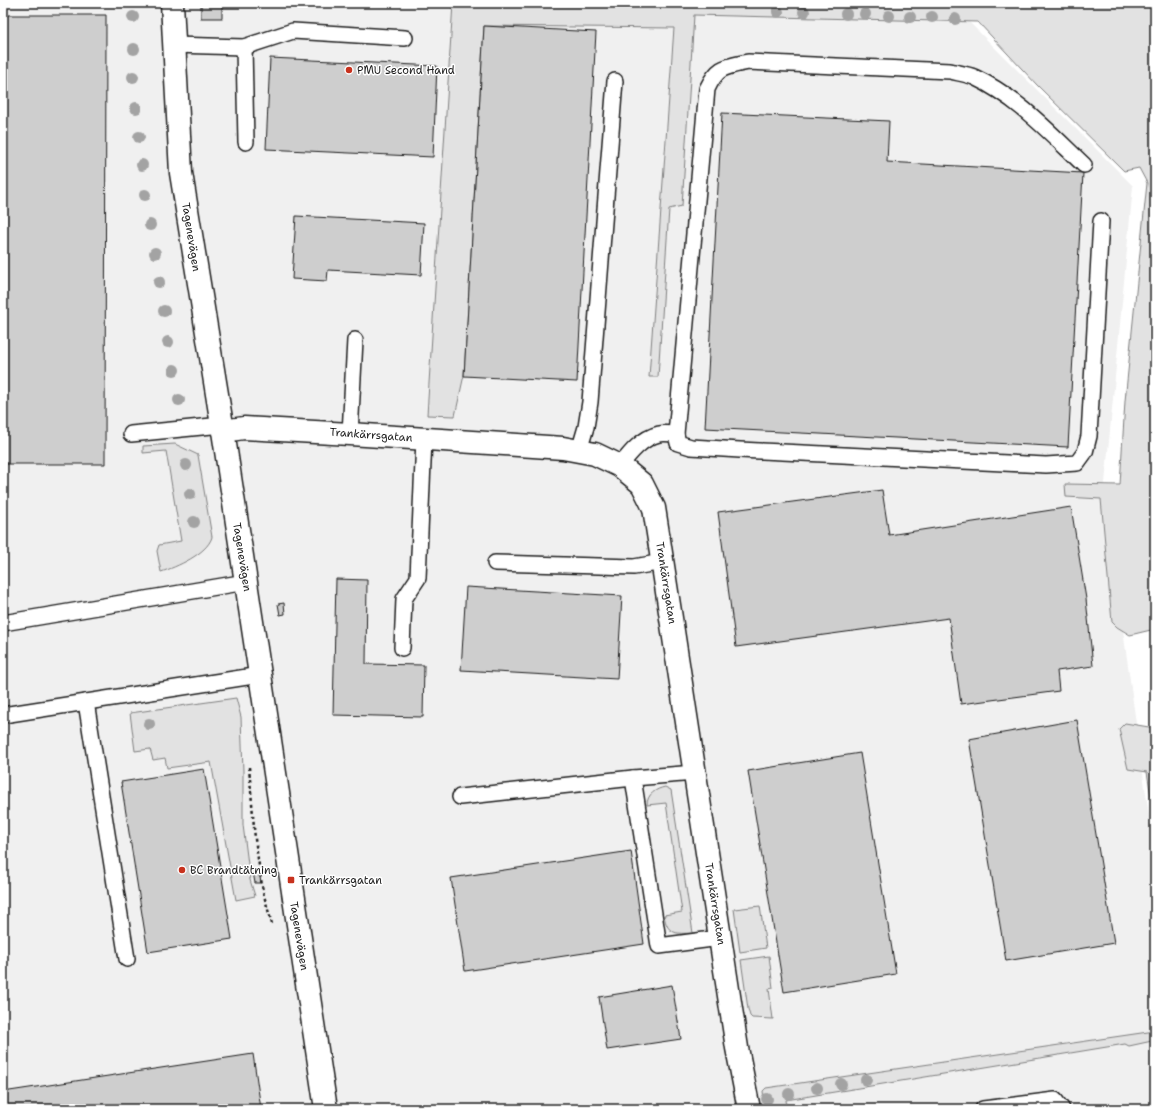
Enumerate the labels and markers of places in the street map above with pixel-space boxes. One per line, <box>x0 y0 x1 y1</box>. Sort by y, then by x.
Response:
place label: PMU Second Hand <box>357 63 455 78</box>
marker: PMU Second Hand <box>344 65 354 75</box>
place label: BC Brandtätning <box>190 863 278 878</box>
marker: BC Brandtätning <box>177 865 187 875</box>
place label: Trankärrsgatan <box>299 873 382 888</box>
marker: Trankärrsgatan <box>286 875 296 885</box>

